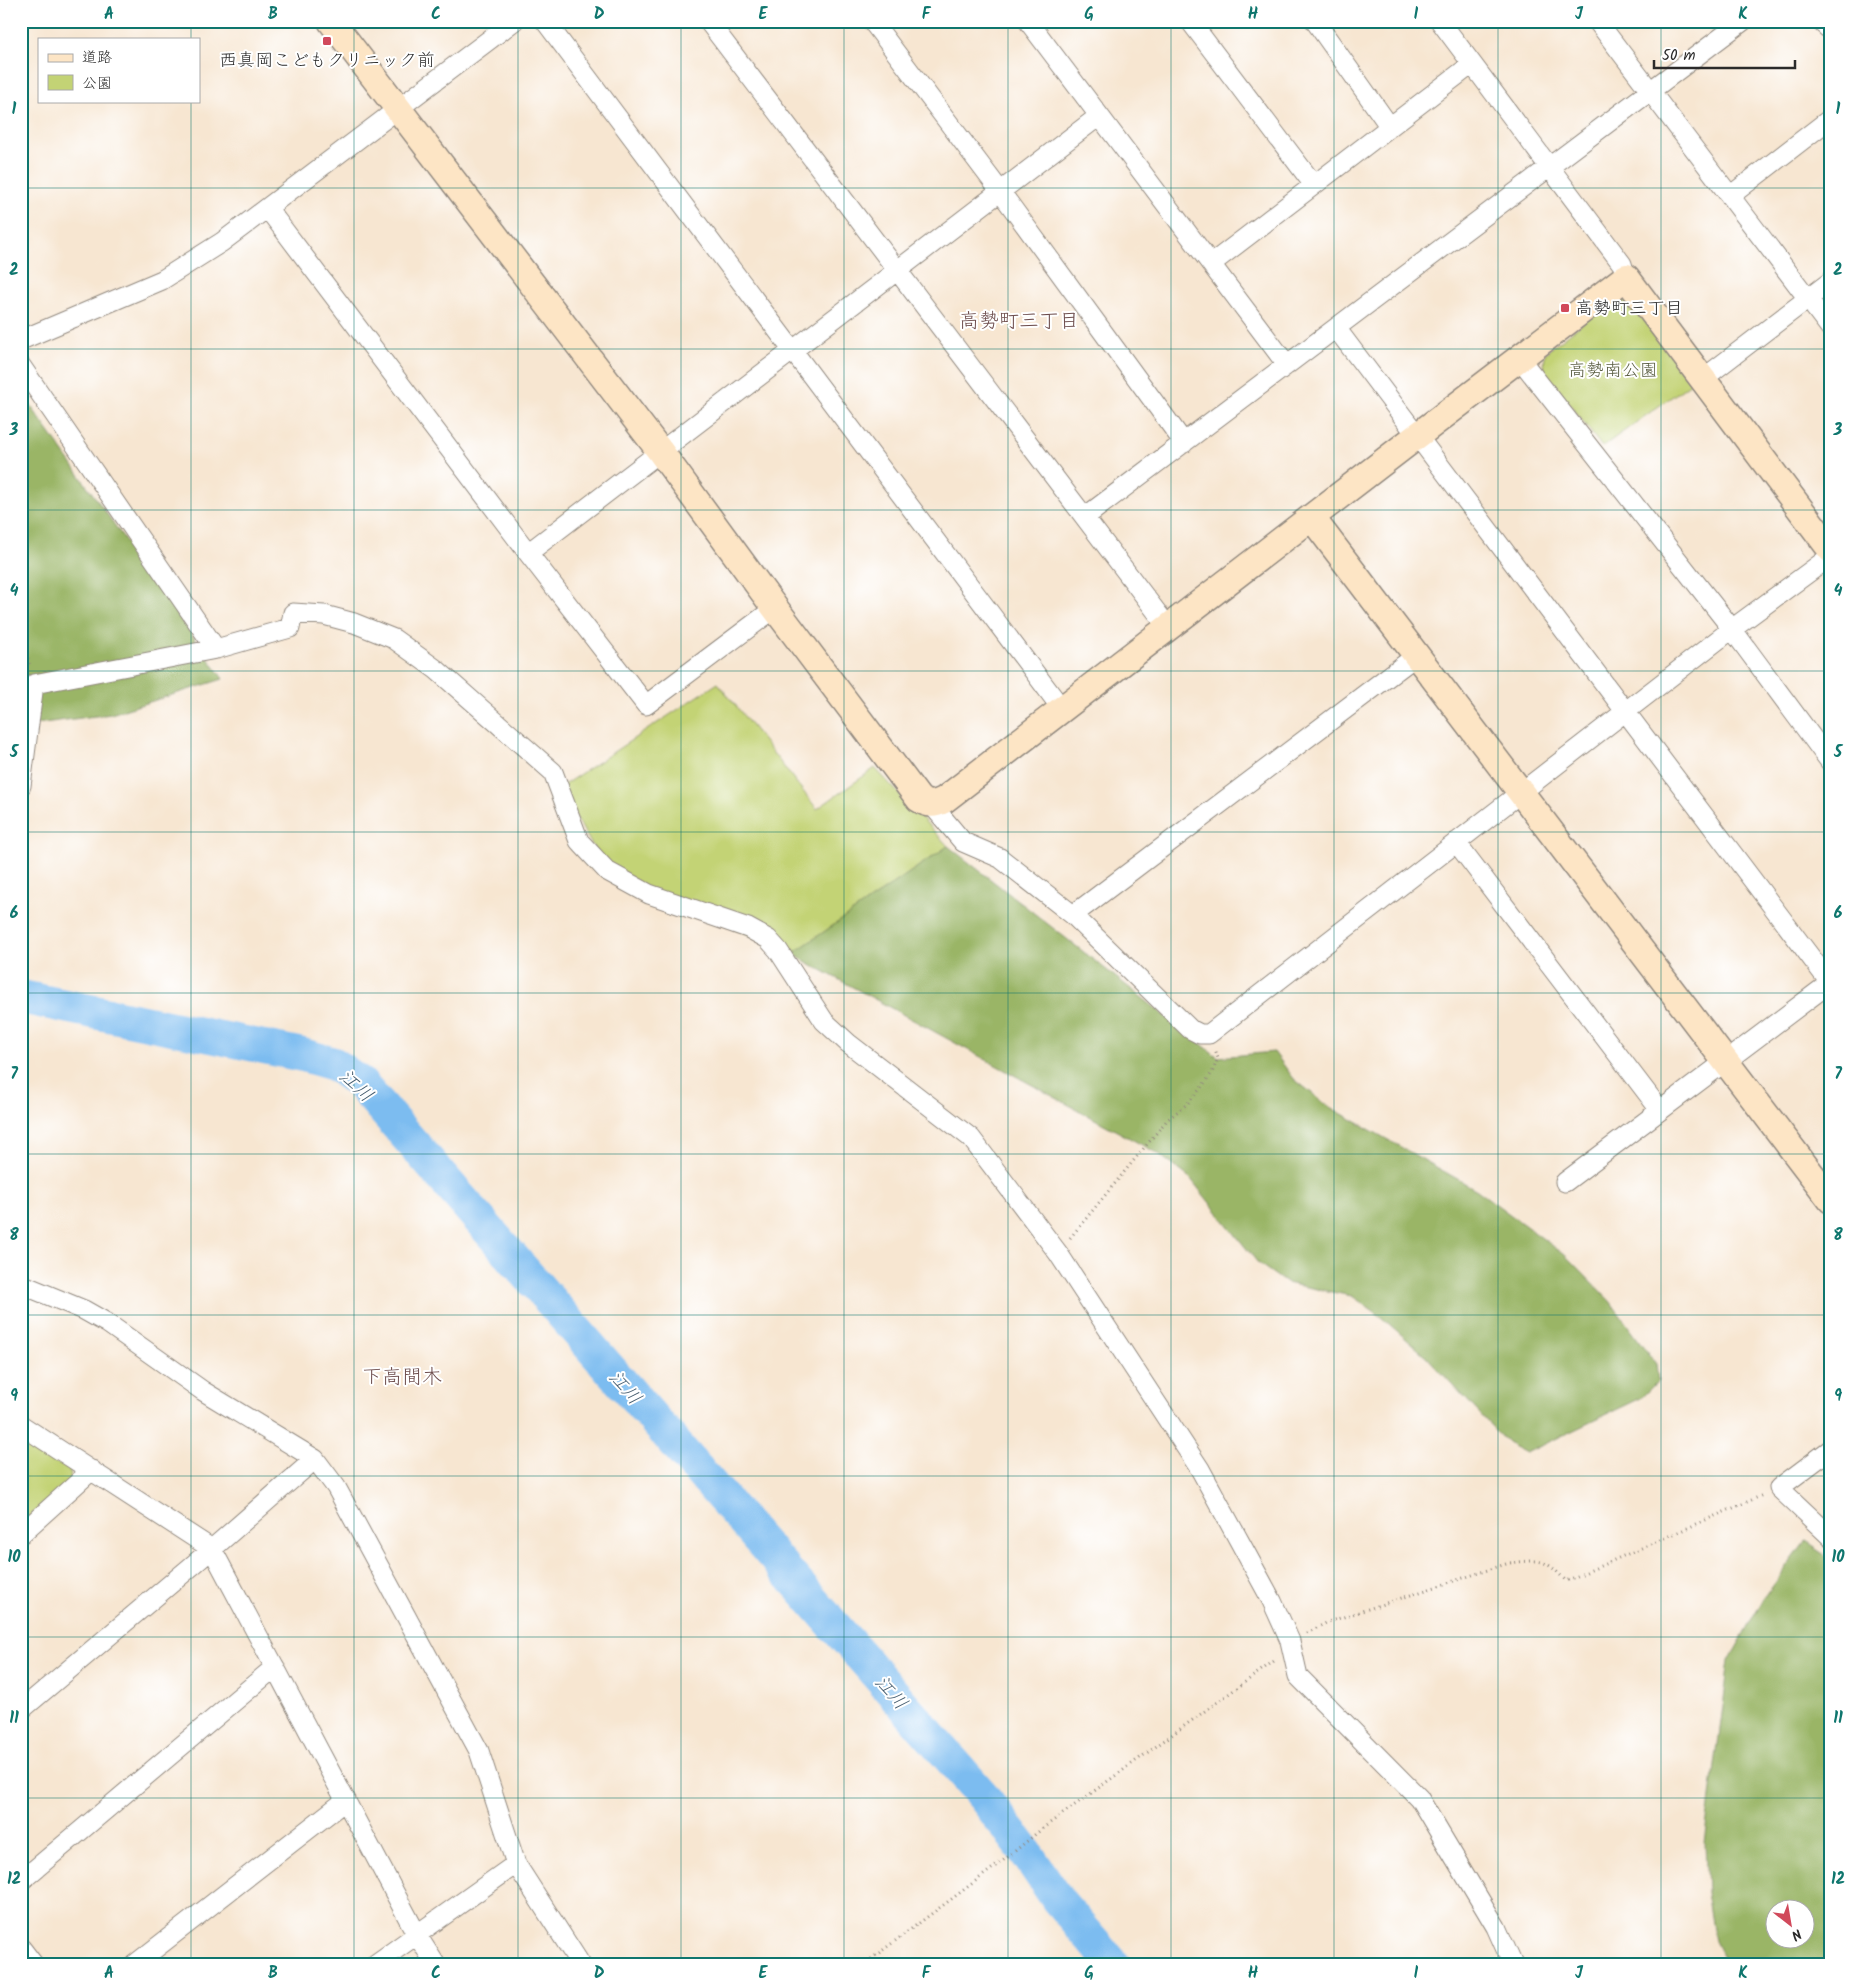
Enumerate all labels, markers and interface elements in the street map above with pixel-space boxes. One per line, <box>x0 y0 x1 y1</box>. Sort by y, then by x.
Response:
text: A <box>104 2 114 27</box>
text: B <box>268 2 278 27</box>
text: C <box>431 2 441 27</box>
text: D <box>594 2 605 27</box>
text: E <box>759 2 769 27</box>
text: F <box>922 2 932 27</box>
text: G <box>1084 2 1094 27</box>
text: H <box>1248 2 1258 27</box>
text: I <box>1414 2 1419 27</box>
text: J <box>1575 2 1584 27</box>
text: K <box>1738 2 1748 27</box>
marker: 西真岡こどもクリニック前 <box>321 35 333 47</box>
legend <box>38 38 200 102</box>
scale bar <box>1654 38 1796 70</box>
text: 50 m <box>1662 44 1696 68</box>
text: 道路 <box>82 46 112 70</box>
place label: 西真岡こどもクリニック前 <box>219 47 435 76</box>
text: 公園 <box>82 72 112 96</box>
text: 1 <box>12 97 17 122</box>
text: 1 <box>1836 97 1841 122</box>
text: 2 <box>9 258 19 283</box>
text: 2 <box>1833 258 1843 283</box>
place label: 高勢町三丁目 <box>1575 295 1683 324</box>
marker: 高勢町三丁目 <box>1559 302 1571 314</box>
district label: 高勢町三丁目 <box>959 306 1079 338</box>
park label: 高勢南公園 <box>1568 357 1658 386</box>
text: 3 <box>9 418 19 443</box>
text: 3 <box>1833 418 1843 443</box>
text: 4 <box>10 579 19 604</box>
text: 4 <box>1834 579 1843 604</box>
text: 5 <box>9 740 20 765</box>
text: 5 <box>1833 740 1844 765</box>
text: 6 <box>10 901 19 926</box>
text: 6 <box>1834 901 1843 926</box>
text: 7 <box>10 1062 18 1087</box>
text: 7 <box>1834 1062 1842 1087</box>
water label: 江川 <box>332 1063 380 1110</box>
text: 8 <box>9 1223 19 1248</box>
text: 8 <box>1833 1223 1843 1248</box>
district label: 下高間木 <box>362 1362 442 1394</box>
water label: 江川 <box>601 1364 648 1412</box>
text: 9 <box>10 1384 18 1409</box>
text: 9 <box>1834 1384 1842 1409</box>
text: 10 <box>7 1545 21 1570</box>
text: 10 <box>1831 1545 1845 1570</box>
water label: 江川 <box>867 1669 914 1717</box>
text: 11 <box>9 1706 19 1731</box>
text: 11 <box>1833 1706 1843 1731</box>
text: 12 <box>7 1867 21 1892</box>
text: 12 <box>1831 1867 1845 1892</box>
north arrow <box>1764 1898 1814 1948</box>
text: N <box>1787 1923 1806 1946</box>
text: A <box>104 1961 114 1986</box>
text: B <box>268 1961 278 1986</box>
text: C <box>431 1961 441 1986</box>
text: D <box>594 1961 605 1986</box>
text: E <box>759 1961 769 1986</box>
text: F <box>922 1961 932 1986</box>
text: G <box>1084 1961 1094 1986</box>
text: H <box>1248 1961 1258 1986</box>
text: I <box>1414 1961 1419 1986</box>
text: J <box>1575 1961 1584 1986</box>
text: K <box>1738 1961 1748 1986</box>

